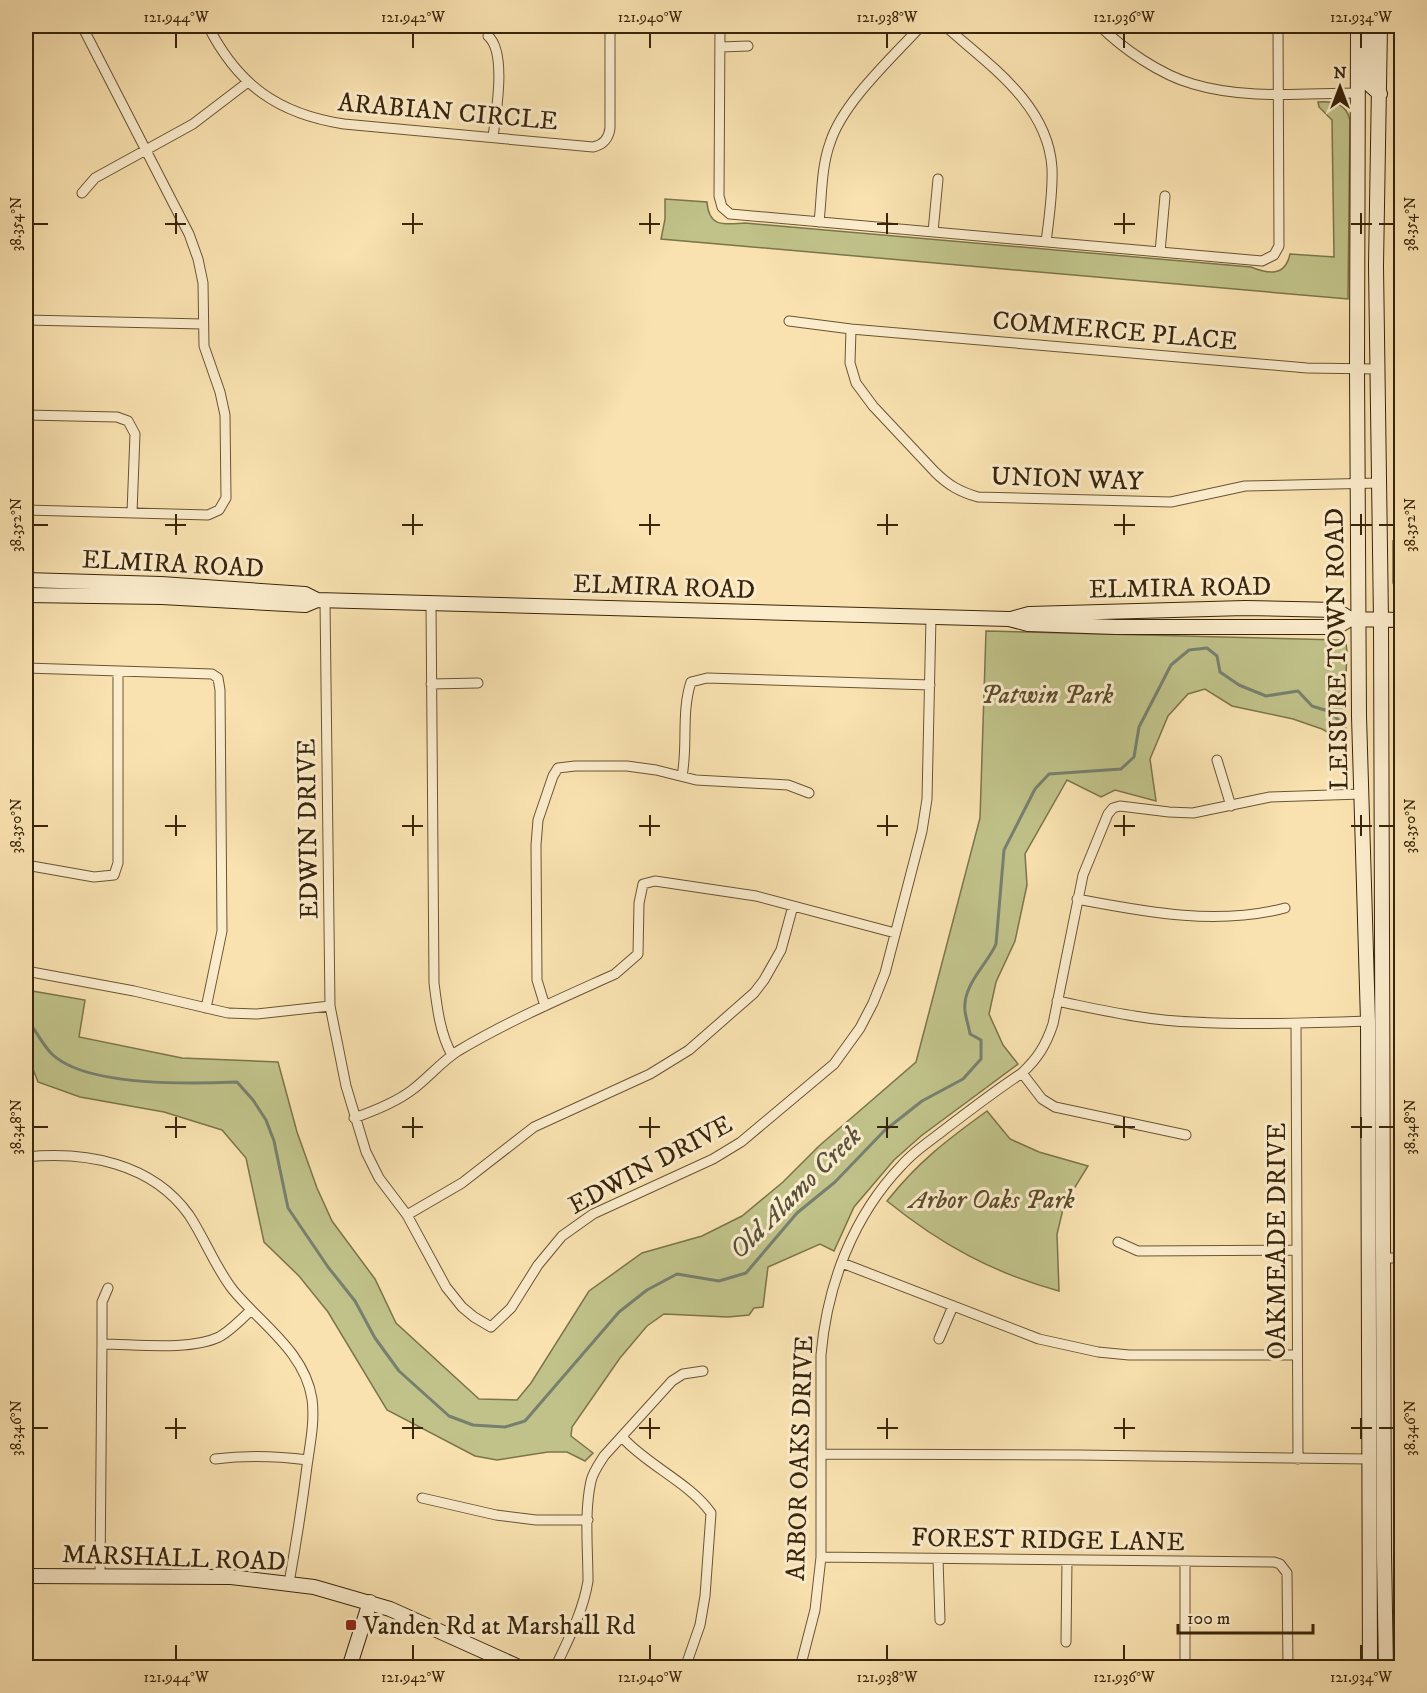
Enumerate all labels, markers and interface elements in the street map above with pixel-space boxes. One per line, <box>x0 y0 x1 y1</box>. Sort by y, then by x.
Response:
text: 121.944°W <box>143 8 209 27</box>
text: 121.942°W <box>381 8 445 27</box>
text: 121.940°W <box>618 8 683 27</box>
text: 121.938°W <box>856 8 918 27</box>
text: 121.936°W <box>1093 8 1155 27</box>
text: 121.934°W <box>1330 8 1392 27</box>
north arrow <box>1310 57 1370 117</box>
text: N <box>1333 63 1347 83</box>
street label: ARABIAN CIRCLE <box>337 86 559 139</box>
text: 38.354°N <box>7 197 26 251</box>
text: 38.354°N <box>1401 197 1420 251</box>
street label: COMMERCE PLACE <box>991 304 1239 359</box>
street label: UNION WAY <box>990 460 1144 499</box>
text: 38.352°N <box>7 498 26 552</box>
text: 38.352°N <box>1401 498 1420 552</box>
street label: LEISURE TOWN ROAD <box>1319 507 1356 791</box>
street label: ELMIRA ROAD <box>81 543 265 586</box>
street label: ELMIRA ROAD <box>572 568 756 607</box>
street label: ELMIRA ROAD <box>1089 570 1271 607</box>
park label: Patwin Park <box>981 679 1113 712</box>
street label: EDWIN DRIVE <box>290 738 327 920</box>
text: 38.350°N <box>7 799 26 853</box>
text: 38.350°N <box>1401 799 1420 853</box>
text: 38.348°N <box>7 1099 26 1155</box>
text: 38.348°N <box>1401 1099 1420 1155</box>
street label: EDWIN DRIVE <box>563 1108 738 1222</box>
water label: Old Alamo Creek <box>722 1119 870 1266</box>
street label: OAKMEADE DRIVE <box>1261 1123 1294 1359</box>
park label: Arbor Oaks Park <box>906 1184 1075 1217</box>
street label: ARBOR OAKS DRIVE <box>780 1335 821 1581</box>
text: 38.346°N <box>7 1400 26 1456</box>
text: 38.346°N <box>1401 1400 1420 1456</box>
street label: FOREST RIDGE LANE <box>911 1522 1185 1559</box>
street label: MARSHALL ROAD <box>61 1538 286 1579</box>
scale bar <box>1178 1597 1313 1635</box>
text: 100 m <box>1187 1608 1230 1630</box>
place label: Vanden Rd at Marshall Rd <box>362 1610 635 1643</box>
marker: Vanden Rd at Marshall Rd <box>344 1618 358 1632</box>
text: 121.944°W <box>143 1668 209 1687</box>
text: 121.942°W <box>381 1668 445 1687</box>
text: 121.940°W <box>618 1668 683 1687</box>
text: 121.938°W <box>856 1668 918 1687</box>
text: 121.936°W <box>1093 1668 1155 1687</box>
text: 121.934°W <box>1330 1668 1392 1687</box>

